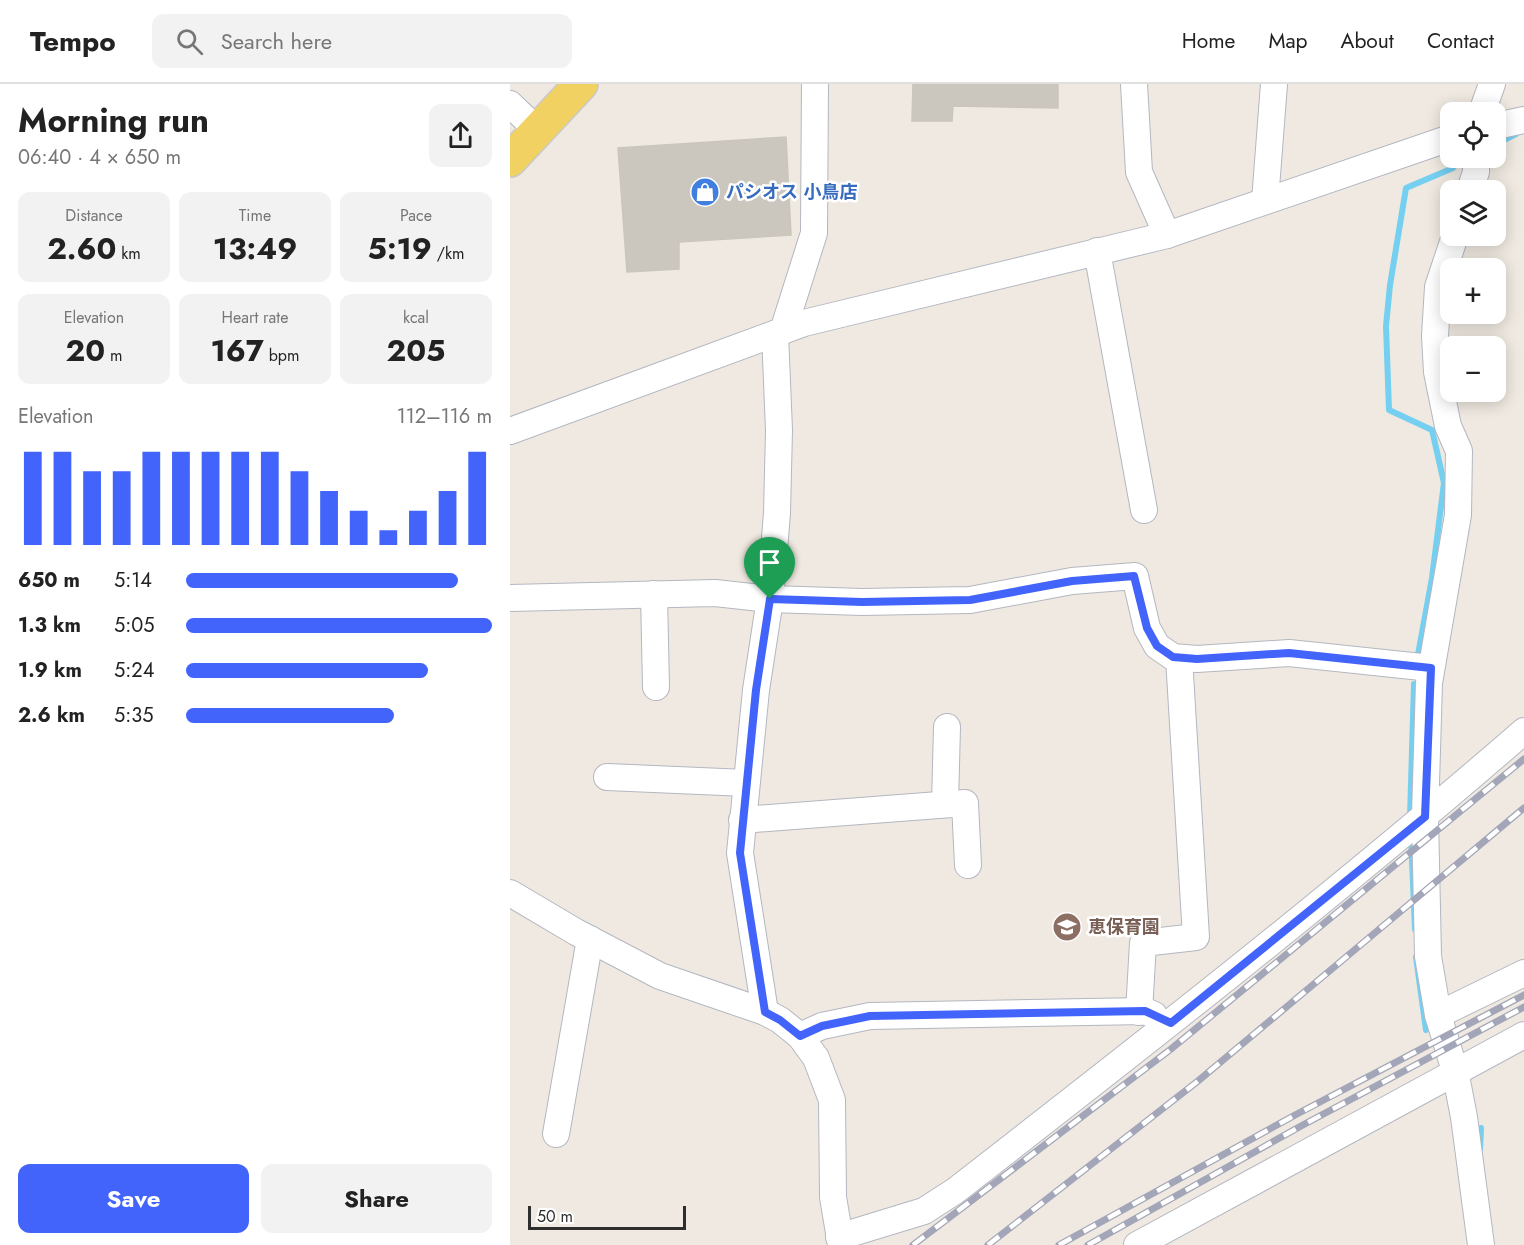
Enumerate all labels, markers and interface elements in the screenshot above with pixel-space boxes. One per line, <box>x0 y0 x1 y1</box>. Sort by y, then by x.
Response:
search box <box>152 14 572 68</box>
text: Tempo <box>30 21 116 62</box>
icon: search <box>173 25 206 58</box>
text: Search here <box>221 25 332 57</box>
text: Home <box>1182 26 1235 56</box>
text: Map <box>1268 26 1308 56</box>
text: About <box>1341 26 1394 56</box>
text: Contact <box>1427 26 1494 56</box>
text: Morning run <box>18 97 209 144</box>
map controls <box>1440 102 1506 402</box>
button: locate <box>1440 102 1506 168</box>
button: share <box>429 104 492 167</box>
text: 06:40 · 4 × 650 m <box>18 143 181 172</box>
shop icon: パシオス 小鳥店 <box>689 176 721 208</box>
place label: パシオス 小鳥店 <box>726 179 857 205</box>
button: layers <box>1440 180 1506 246</box>
text: Distance <box>65 204 123 227</box>
text: Time <box>239 204 271 227</box>
text: Pace <box>400 204 432 227</box>
text: 2.60 <box>47 227 116 270</box>
text: 13:49 <box>213 227 297 270</box>
text: 5:19 <box>368 227 432 270</box>
text: km <box>116 242 141 265</box>
text: /km <box>432 242 464 265</box>
button: + <box>1440 258 1506 324</box>
text: Elevation <box>64 306 124 329</box>
text: Heart rate <box>222 306 288 329</box>
text: kcal <box>403 306 429 329</box>
text: 20 <box>66 329 105 372</box>
text: 167 <box>211 329 264 372</box>
text: 205 <box>387 329 445 372</box>
button: − <box>1440 336 1506 402</box>
text: m <box>105 344 122 367</box>
text: bpm <box>264 344 299 367</box>
text: Elevation <box>18 402 93 431</box>
text: 112–116 m <box>397 402 492 431</box>
pin <box>744 537 795 599</box>
icon: arrive <box>753 546 786 579</box>
text: 650 m <box>18 566 80 595</box>
text: 5:14 <box>114 566 152 595</box>
text: 1.3 km <box>18 611 81 640</box>
text: 5:05 <box>114 611 155 640</box>
text: 1.9 km <box>18 656 82 685</box>
text: 5:24 <box>114 656 154 685</box>
text: 2.6 km <box>18 701 85 730</box>
text: 5:35 <box>114 701 153 730</box>
school or university icon: 恵保育園 <box>1051 911 1083 943</box>
place label: 恵保育園 <box>1088 914 1160 940</box>
button: Save <box>18 1164 249 1233</box>
button: Share <box>261 1164 492 1233</box>
scale bar <box>528 1203 686 1230</box>
text: 50 m <box>537 1205 573 1228</box>

